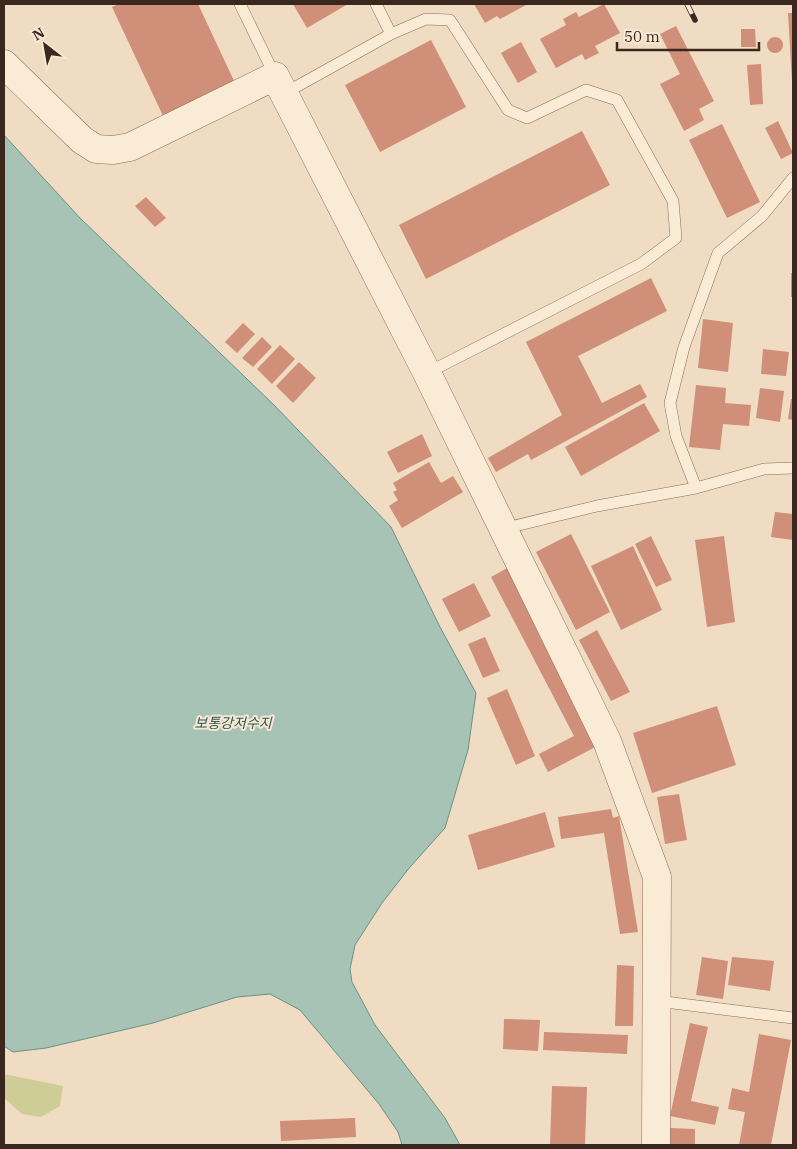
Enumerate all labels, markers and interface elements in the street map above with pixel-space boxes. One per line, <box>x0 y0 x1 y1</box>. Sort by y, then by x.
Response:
north arrow <box>20 20 70 70</box>
scale bar <box>617 20 760 52</box>
text: N <box>29 23 48 44</box>
text: 50 m <box>624 27 660 46</box>
water label: 보통강저수지 <box>194 714 273 732</box>

